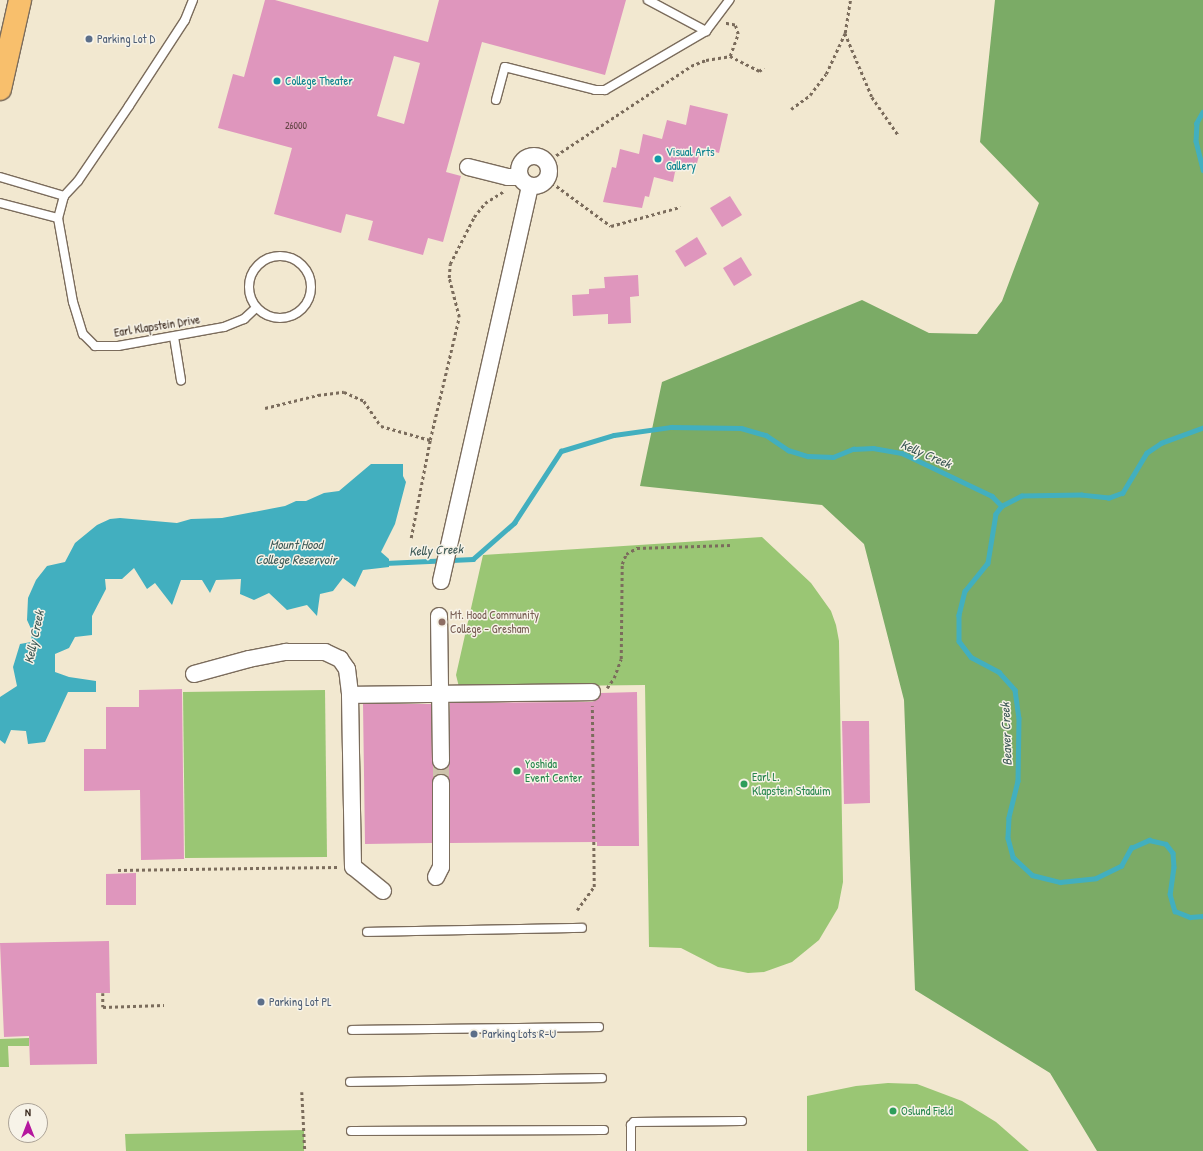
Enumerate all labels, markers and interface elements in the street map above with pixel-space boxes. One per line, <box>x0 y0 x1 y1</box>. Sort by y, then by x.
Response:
place label: Parking Lot D <box>97 32 155 46</box>
marker: Parking Lot D <box>84 34 94 44</box>
place label: College Theater <box>285 74 353 88</box>
marker: College Theater <box>272 76 282 86</box>
house number: 26000 <box>285 120 307 132</box>
place label: Visual Arts Gallery <box>666 145 715 173</box>
marker: Visual Arts Gallery <box>653 154 663 164</box>
street label: Earl Klapstein Drive <box>113 312 201 340</box>
water label: Kelly Creek <box>898 436 954 472</box>
water label: Mount Hood College Reservoir <box>255 537 337 568</box>
water label: Kelly Creek <box>409 541 463 559</box>
place label: Mt. Hood Community College - Gresham <box>450 608 539 636</box>
water label: Kelly Creek <box>21 609 47 665</box>
marker: Mt. Hood Community College - Gresham <box>437 617 447 627</box>
water label: Beaver Creek <box>997 702 1015 766</box>
place label: Yoshida Event Center <box>525 757 582 785</box>
marker: Yoshida Event Center <box>512 766 522 776</box>
place label: Earl L. Klapstein Staduim <box>752 770 830 798</box>
marker: Earl L. Klapstein Staduim <box>739 779 749 789</box>
place label: Parking Lot PL <box>269 995 332 1009</box>
marker: Parking Lot PL <box>256 997 266 1007</box>
place label: Parking Lots R-U <box>482 1027 556 1041</box>
marker: Parking Lots R-U <box>469 1029 479 1039</box>
north arrow <box>8 1103 48 1143</box>
place label: Oslund Field <box>901 1104 953 1118</box>
text: N <box>25 1105 31 1119</box>
marker: Oslund Field <box>888 1106 898 1116</box>

